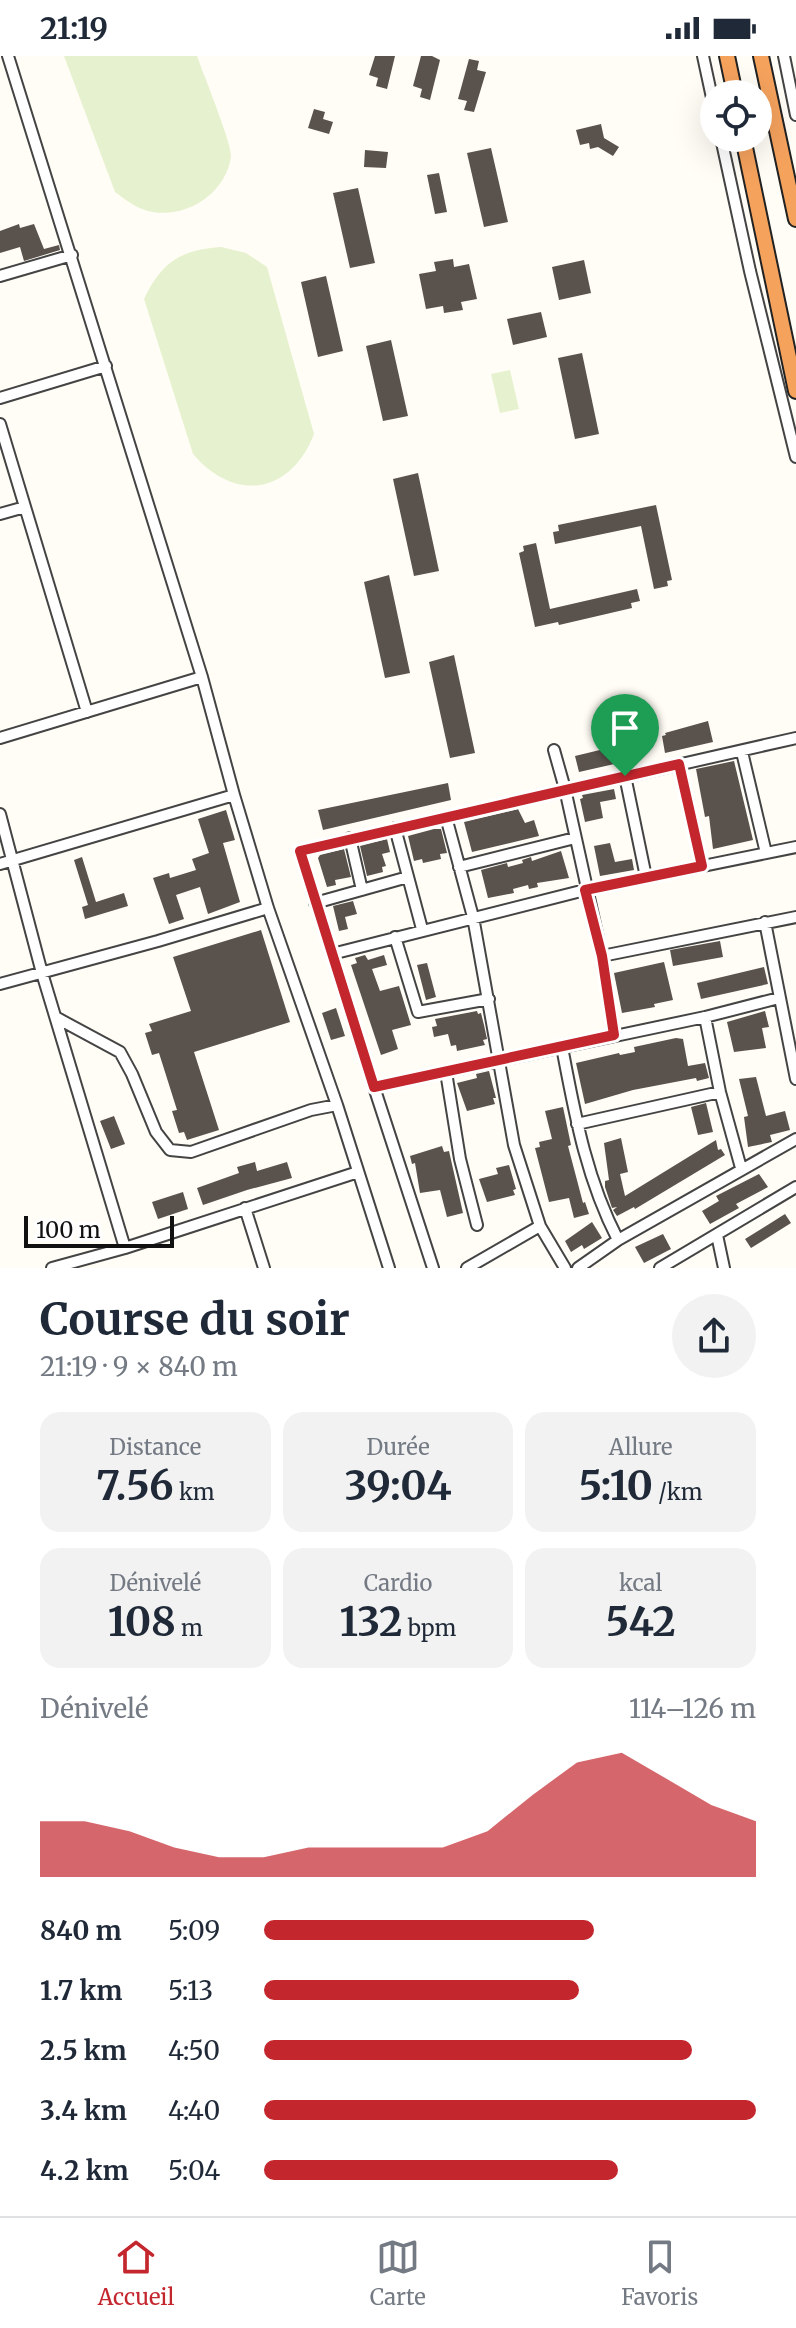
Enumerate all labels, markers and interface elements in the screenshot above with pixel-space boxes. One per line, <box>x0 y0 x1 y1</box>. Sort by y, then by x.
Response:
text: 21:19 <box>40 9 108 47</box>
map controls <box>700 80 772 152</box>
button: locate <box>700 80 772 152</box>
pin <box>591 694 659 776</box>
icon: arrive <box>603 706 647 750</box>
scale bar <box>24 1212 174 1248</box>
text: 100 m <box>36 1216 101 1244</box>
text: Course du soir <box>40 1292 350 1347</box>
button: share <box>672 1294 756 1378</box>
text: 21:19 · 9 × 840 m <box>40 1350 238 1383</box>
text: Distance <box>109 1433 201 1461</box>
text: Durée <box>366 1433 430 1461</box>
text: Allure <box>609 1433 673 1461</box>
text: 7.56 <box>96 1461 174 1511</box>
text: 39:04 <box>344 1461 452 1511</box>
text: 5:10 <box>579 1461 653 1511</box>
text: km <box>174 1478 215 1506</box>
text: /km <box>653 1478 703 1506</box>
text: Dénivelé <box>109 1569 201 1597</box>
text: Cardio <box>364 1569 432 1597</box>
text: kcal <box>619 1569 662 1597</box>
text: 108 <box>108 1597 176 1647</box>
text: 132 <box>340 1597 403 1647</box>
text: 542 <box>606 1597 676 1647</box>
text: m <box>176 1614 203 1642</box>
text: bpm <box>403 1614 456 1642</box>
text: Dénivelé <box>40 1692 149 1725</box>
text: 114–126 m <box>629 1692 756 1725</box>
text: 840 m <box>40 1914 122 1947</box>
text: 5:09 <box>168 1914 220 1947</box>
text: 1.7 km <box>40 1974 122 2007</box>
text: 5:13 <box>168 1974 213 2007</box>
text: 2.5 km <box>40 2034 127 2067</box>
text: 4:50 <box>168 2034 220 2067</box>
text: 3.4 km <box>40 2094 127 2127</box>
text: 4:40 <box>168 2094 220 2127</box>
text: 4.2 km <box>40 2154 129 2187</box>
text: 5:04 <box>168 2154 220 2187</box>
tab: Accueil <box>98 2235 174 2311</box>
tab: Carte <box>370 2235 426 2311</box>
tab: Favoris <box>621 2235 698 2311</box>

